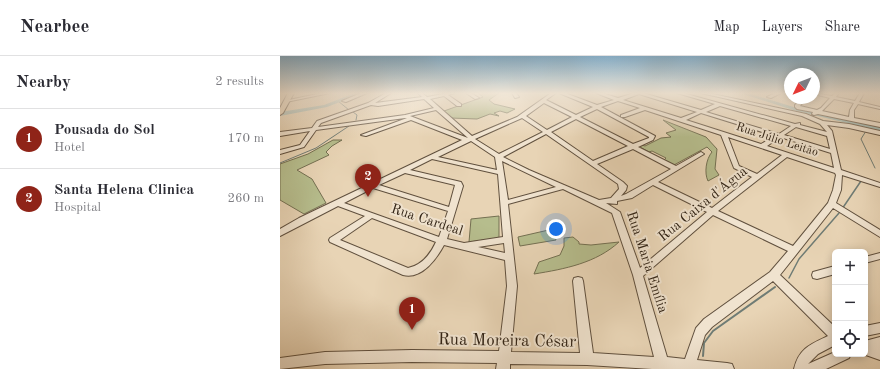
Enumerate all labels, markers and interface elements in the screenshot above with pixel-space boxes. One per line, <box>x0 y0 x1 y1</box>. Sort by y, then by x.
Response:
text: Nearbee <box>20 18 89 37</box>
text: Map <box>714 20 740 34</box>
text: Layers <box>762 20 803 34</box>
text: Share <box>825 20 860 34</box>
north arrow <box>784 68 820 104</box>
text: Nearby <box>16 74 71 91</box>
text: 2 results <box>215 75 264 88</box>
street label: Rua Júlio Leitão <box>734 121 820 159</box>
text: Pousada do Sol <box>54 123 155 138</box>
text: 1 <box>25 132 33 145</box>
text: 170 m <box>227 132 264 145</box>
text: Hotel <box>54 141 85 154</box>
street label: Rua Caixa d'Água <box>654 162 750 244</box>
pin: 2 <box>355 164 381 197</box>
text: Santa Helena Clinica <box>54 183 194 198</box>
text: 2 <box>25 192 33 205</box>
text: 260 m <box>227 192 264 205</box>
text: Hospital <box>54 201 101 214</box>
street label: Rua Cardeal <box>389 202 465 238</box>
street label: Rua Maria Emília <box>624 209 670 315</box>
your location <box>546 219 566 239</box>
map controls <box>832 249 868 357</box>
button: + <box>832 249 868 285</box>
button: − <box>832 285 868 321</box>
pin: 1 <box>399 297 425 330</box>
button: locate <box>832 321 868 357</box>
street label: Rua Moreira César <box>438 331 576 351</box>

